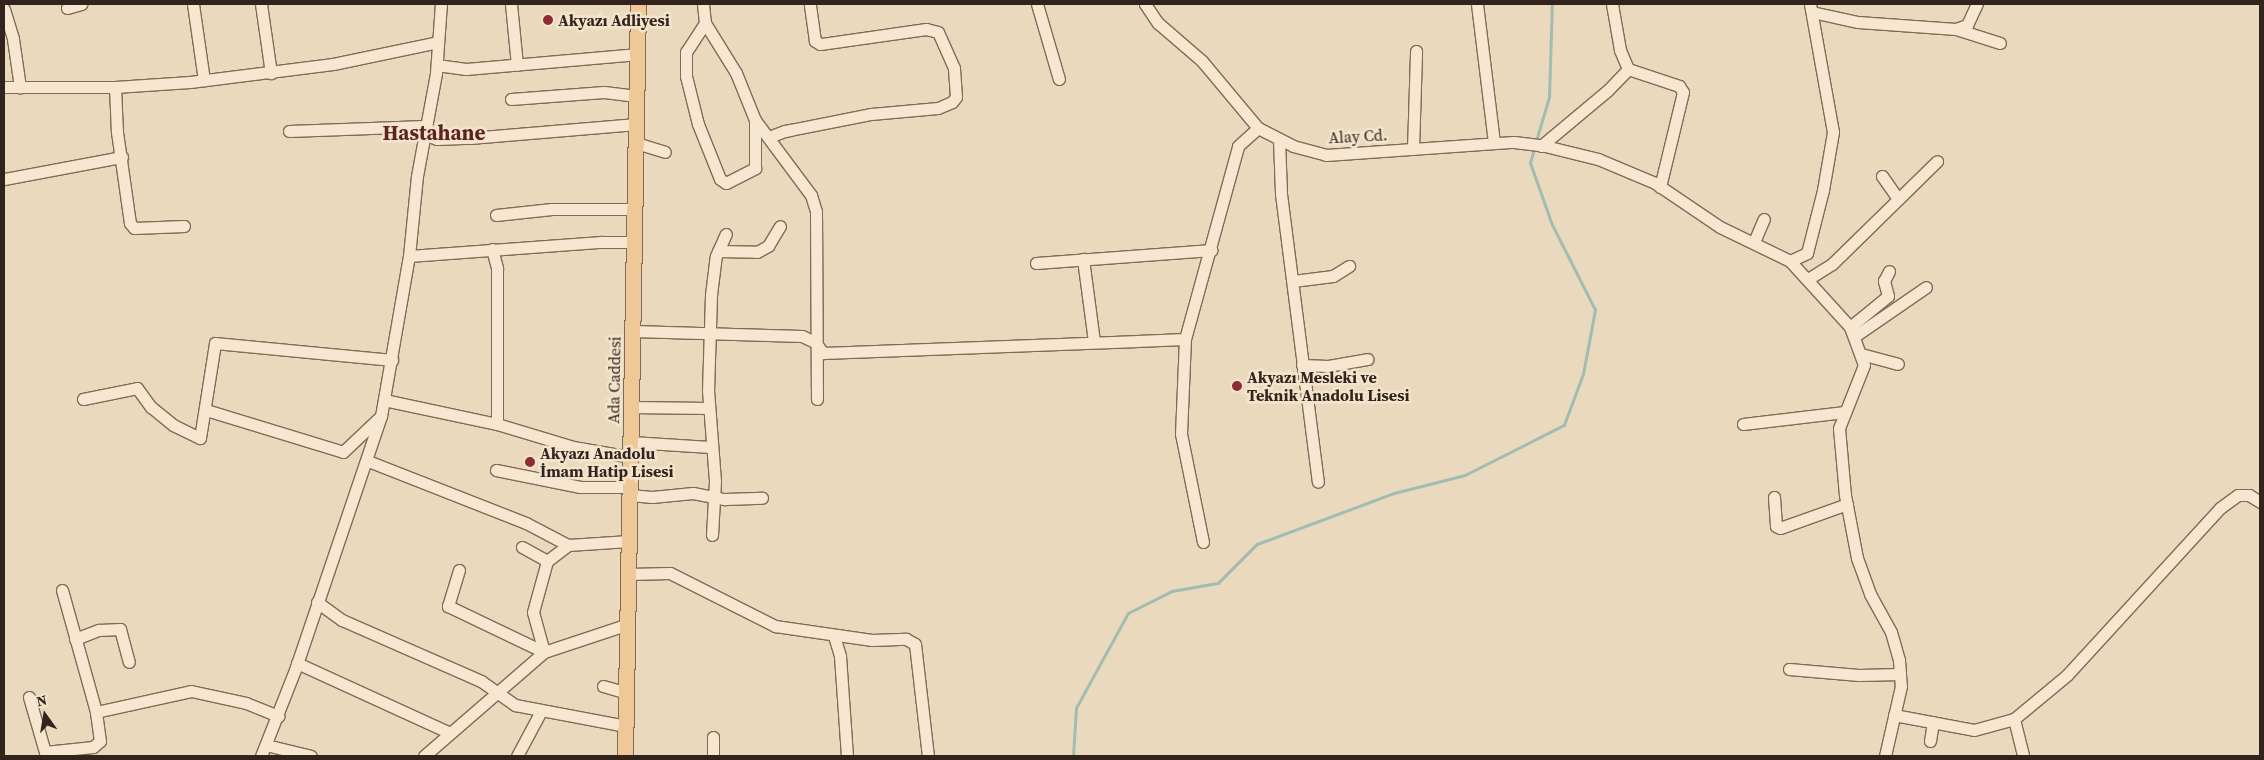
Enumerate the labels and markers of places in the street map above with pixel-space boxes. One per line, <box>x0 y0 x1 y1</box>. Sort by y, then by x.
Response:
place label: Akyazı Adliyesi <box>558 10 670 30</box>
marker: Akyazı Adliyesi <box>542 14 554 26</box>
place label: Akyazı Mesleki ve Teknik Anadolu Lisesi <box>1247 367 1409 405</box>
marker: Akyazı Mesleki ve Teknik Anadolu Lisesi <box>1231 380 1243 392</box>
place label: Akyazı Anadolu İmam Hatip Lisesi <box>540 443 674 481</box>
marker: Akyazı Anadolu İmam Hatip Lisesi <box>524 456 536 468</box>

